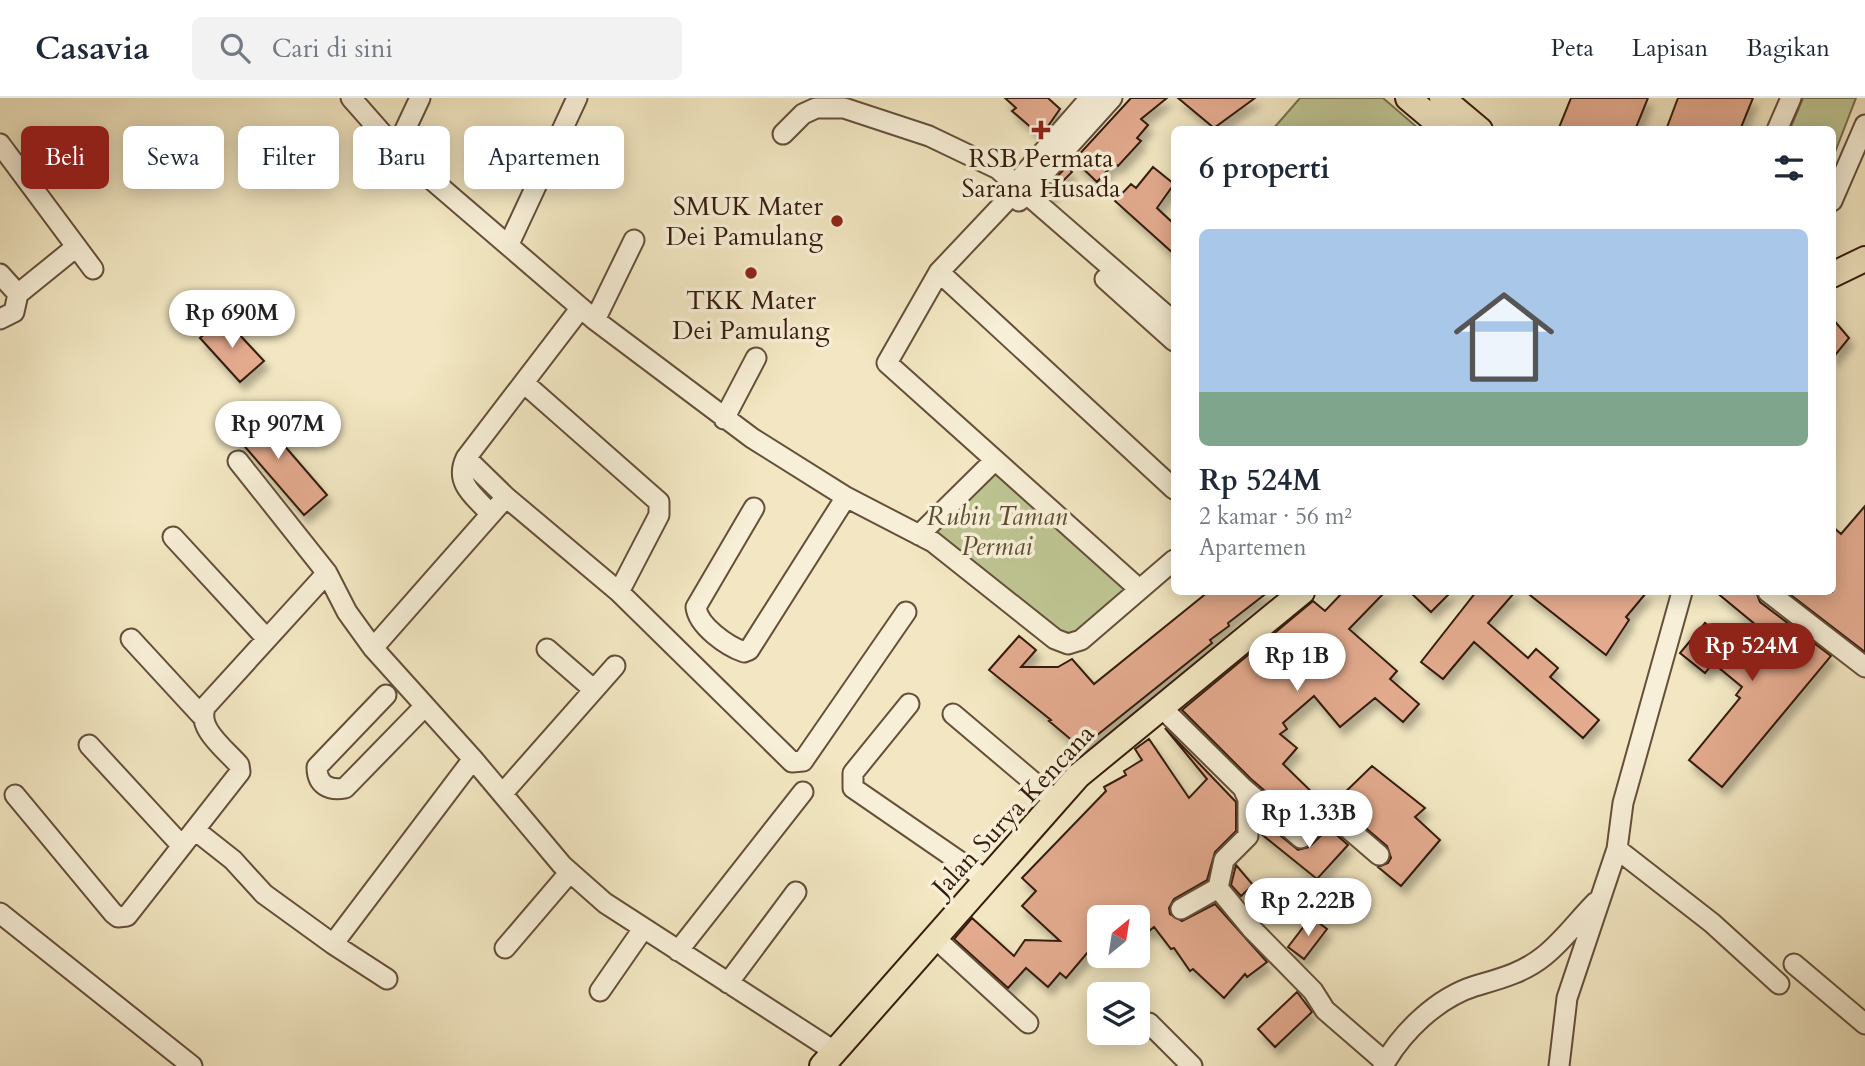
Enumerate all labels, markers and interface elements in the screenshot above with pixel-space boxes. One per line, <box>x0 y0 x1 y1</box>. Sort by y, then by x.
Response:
search box <box>192 17 682 80</box>
text: Casavia <box>35 26 150 71</box>
icon: search <box>216 29 254 67</box>
text: Cari di sini <box>272 31 393 66</box>
text: Peta <box>1551 32 1594 65</box>
text: Lapisan <box>1632 32 1708 65</box>
text: Bagikan <box>1746 32 1830 65</box>
marker: RSB Permata Sarana Husada <box>1031 120 1051 140</box>
chip: Beli <box>21 126 109 189</box>
chip: Sewa <box>123 126 224 189</box>
chip: Filter <box>238 126 339 189</box>
chip: Baru <box>353 126 450 189</box>
chip: Apartemen <box>464 126 624 189</box>
place label: RSB Permata Sarana Husada <box>962 141 1120 206</box>
text: 6 properti <box>1199 148 1330 189</box>
icon: filters <box>1770 149 1808 187</box>
place label: SMUK Mater Dei Pamulang <box>666 189 824 254</box>
marker: SMUK Mater Dei Pamulang <box>829 213 845 229</box>
marker: TKK Mater Dei Pamulang <box>743 265 759 281</box>
icon: home <box>1441 274 1567 400</box>
place label: TKK Mater Dei Pamulang <box>672 283 830 348</box>
pin: Rp 690M <box>167 290 297 350</box>
text: Rp 690M <box>185 297 279 328</box>
pin: Rp 907M <box>213 402 343 461</box>
text: Rp 907M <box>231 408 325 439</box>
text: Rp 524M <box>1199 460 1321 501</box>
park label: Rubin Taman Permai <box>927 499 1068 564</box>
text: 2 kamar · 56 m² <box>1199 501 1352 532</box>
text: Apartemen <box>1199 532 1307 563</box>
pin: Rp 524M <box>1687 624 1817 683</box>
text: Rp 524M <box>1705 630 1799 661</box>
pin: Rp 1B <box>1248 634 1346 693</box>
text: Rp 1B <box>1265 640 1329 671</box>
street label: Jalan Surya Kencana <box>922 717 1102 907</box>
pin: Rp 1.33B <box>1237 790 1381 850</box>
text: Rp 1.33B <box>1262 797 1356 828</box>
pin: Rp 2.22B <box>1236 878 1380 938</box>
text: Rp 2.22B <box>1261 885 1355 916</box>
north arrow <box>1087 905 1150 968</box>
map controls <box>1087 905 1150 1045</box>
button: layers <box>1087 982 1150 1045</box>

